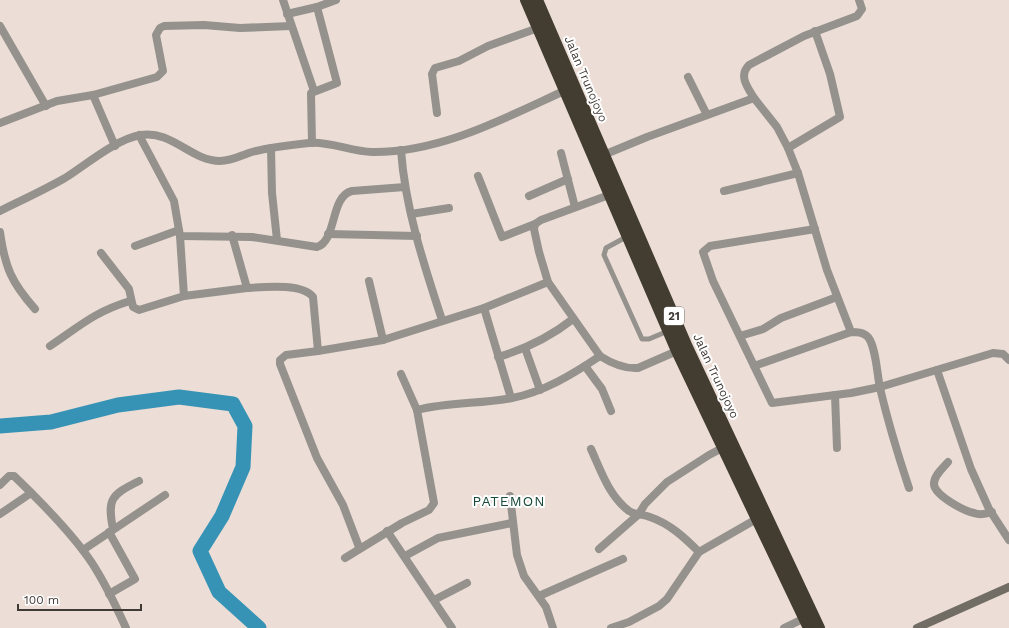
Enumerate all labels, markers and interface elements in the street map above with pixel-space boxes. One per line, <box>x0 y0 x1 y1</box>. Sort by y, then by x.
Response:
street label: Jalan Trunojoyo <box>562 34 610 124</box>
road number: 21 <box>664 307 684 325</box>
street label: Jalan Trunojoyo <box>690 331 742 421</box>
district label: PATEMON <box>473 493 545 509</box>
scale bar <box>18 586 141 612</box>
text: 100 m <box>24 593 59 607</box>

